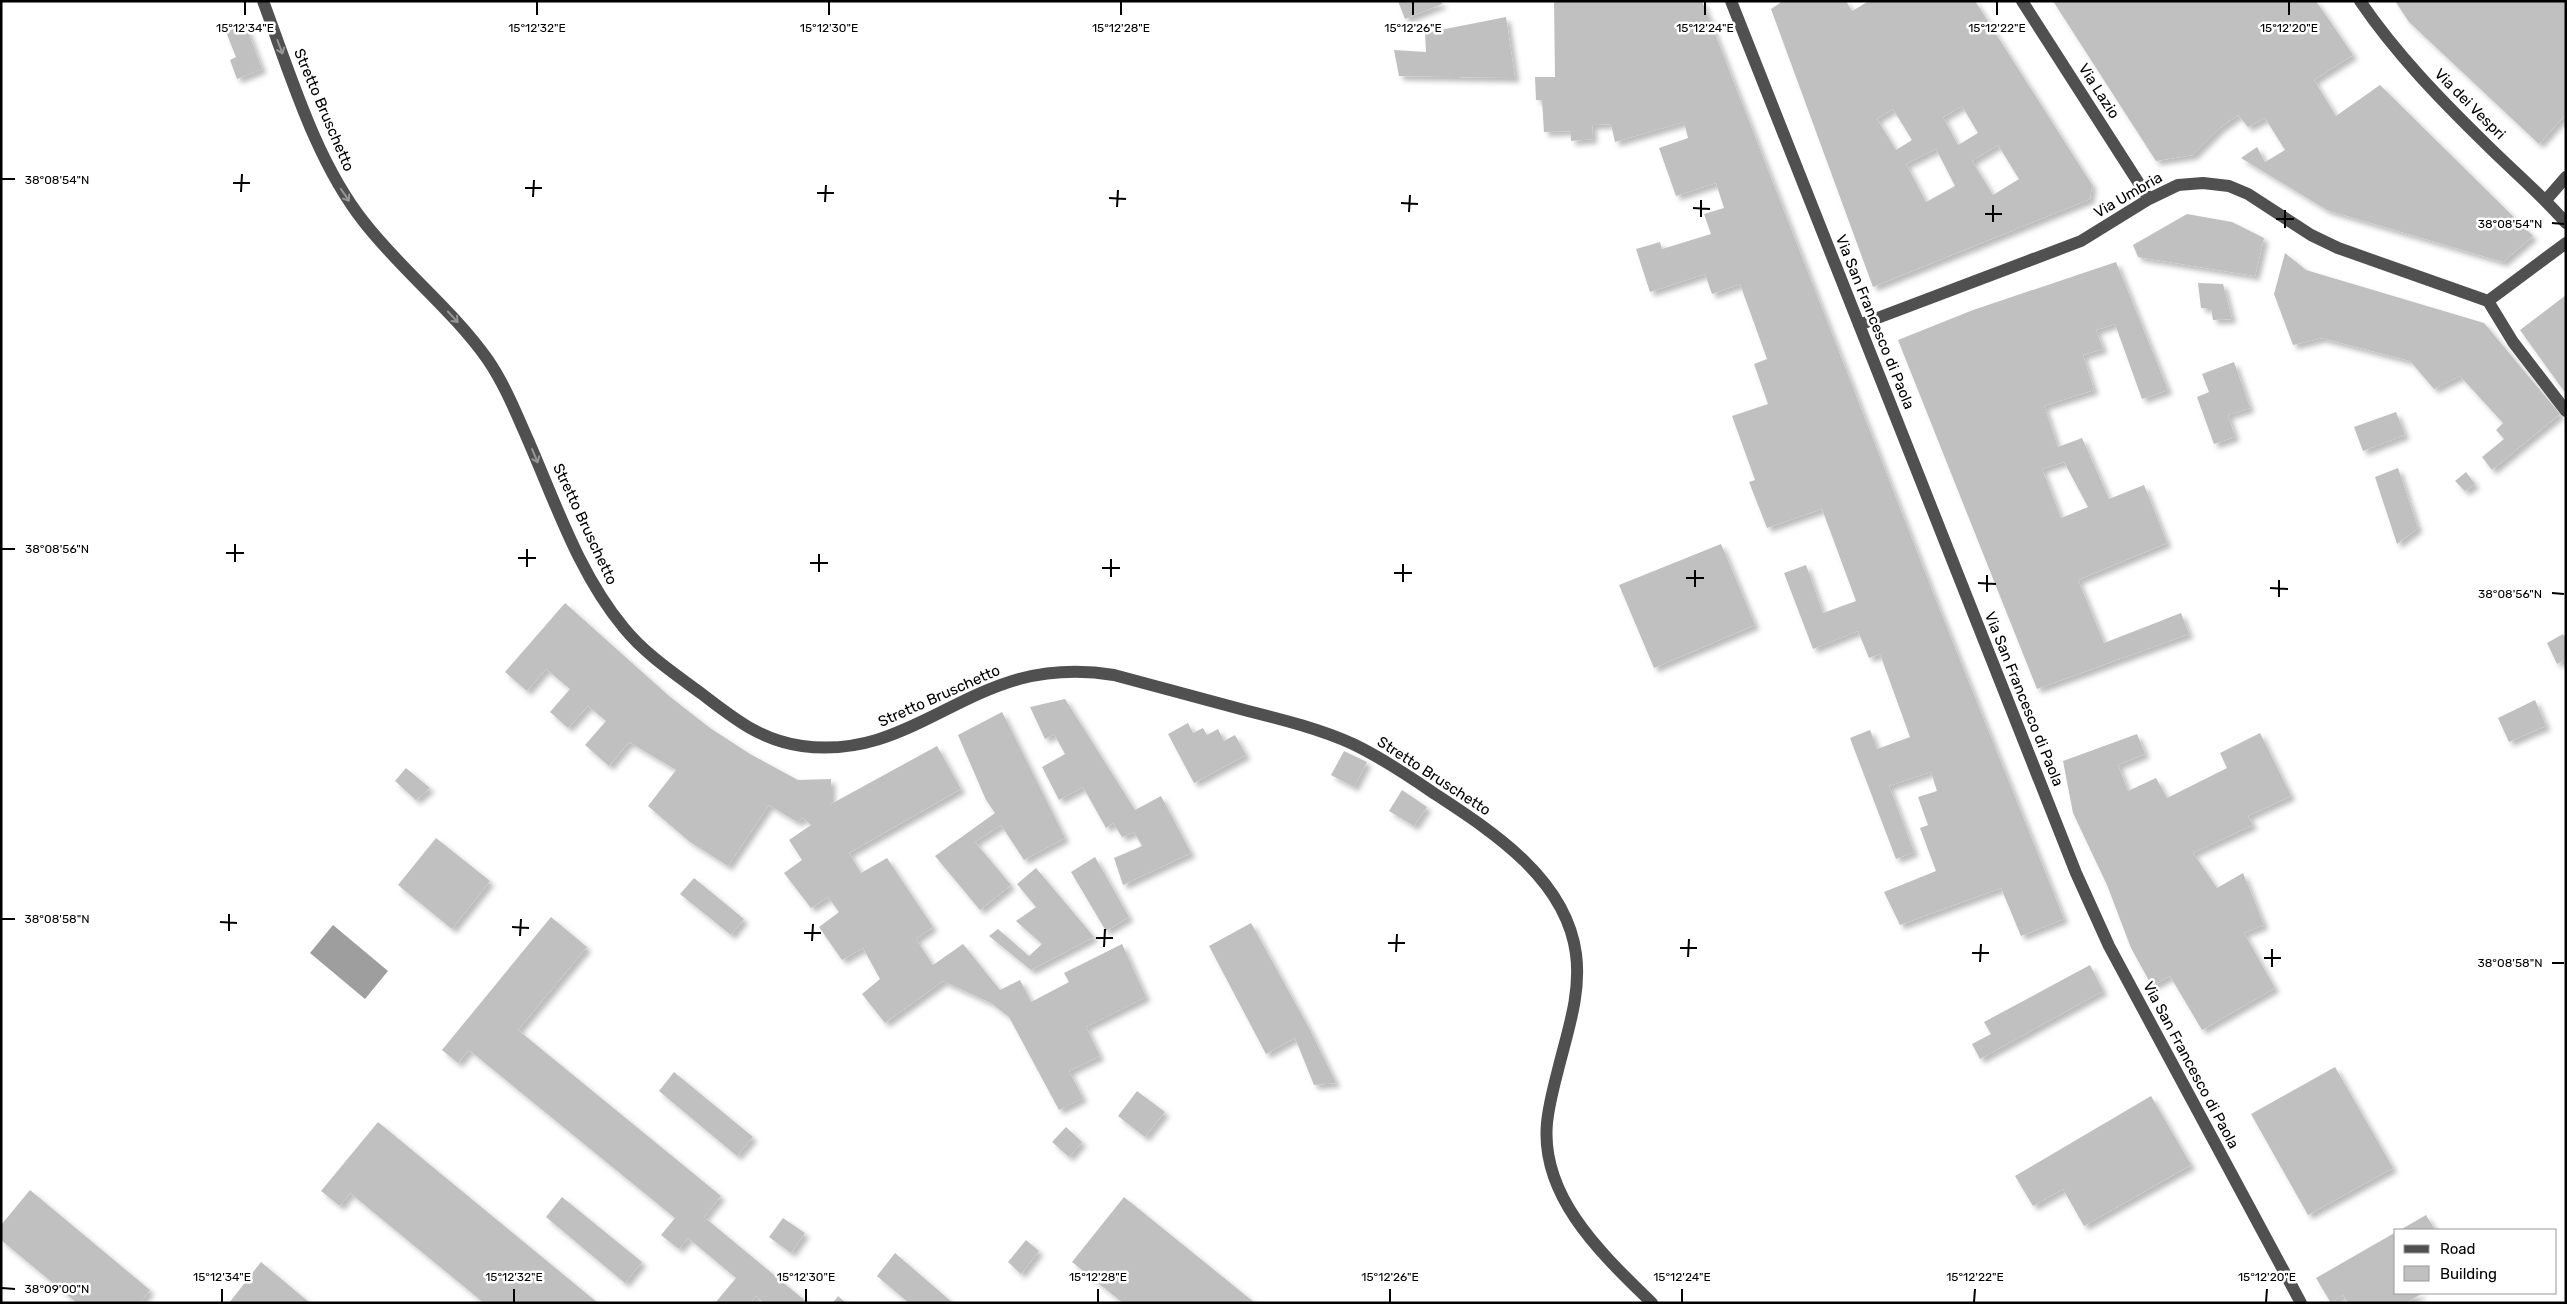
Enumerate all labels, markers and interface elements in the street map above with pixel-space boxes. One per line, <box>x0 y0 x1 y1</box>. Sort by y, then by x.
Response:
text: 15°12'34"E <box>216 21 274 35</box>
text: 15°12'32"E <box>508 21 566 35</box>
text: 15°12'30"E <box>800 21 858 35</box>
text: 15°12'28"E <box>1092 21 1150 35</box>
text: 15°12'26"E <box>1384 21 1442 35</box>
text: 15°12'24"E <box>1676 21 1734 35</box>
text: 15°12'22"E <box>1968 21 2026 35</box>
text: 15°12'20"E <box>2260 21 2318 35</box>
one-way arrow <box>276 39 285 54</box>
street label: Stretto Bruschetto <box>290 46 358 174</box>
street label: Via Lazio <box>2075 60 2123 122</box>
street label: Via dei Vespri <box>2431 65 2509 143</box>
street label: Via Umbria <box>2091 168 2165 222</box>
text: 38°08'54"N <box>25 173 89 187</box>
one-way arrow <box>340 188 350 202</box>
text: 38°08'54"N <box>2478 217 2542 231</box>
street label: Via San Francesco di Paola <box>1832 232 1918 412</box>
one-way arrow <box>447 310 459 323</box>
one-way arrow <box>530 448 540 463</box>
street label: Stretto Bruschetto <box>549 461 621 587</box>
text: 38°08'56"N <box>25 542 89 556</box>
text: 38°08'56"N <box>2478 587 2542 601</box>
street label: Via San Francesco di Paola <box>1981 609 2067 789</box>
street label: Stretto Bruschetto <box>875 661 1003 731</box>
street label: Stretto Bruschetto <box>1374 733 1494 819</box>
text: 38°08'58"N <box>25 912 89 926</box>
text: 38°08'58"N <box>2478 956 2542 970</box>
street label: Via San Francesco di Paola <box>2139 978 2243 1152</box>
legend <box>2394 1229 2557 1294</box>
text: Road <box>2440 1240 2476 1258</box>
text: Building <box>2440 1265 2497 1283</box>
text: 15°12'34"E <box>193 1270 251 1284</box>
text: 15°12'32"E <box>485 1270 543 1284</box>
text: 15°12'30"E <box>777 1270 835 1284</box>
text: 15°12'28"E <box>1069 1270 1127 1284</box>
text: 15°12'26"E <box>1361 1270 1419 1284</box>
text: 15°12'24"E <box>1653 1270 1711 1284</box>
text: 15°12'22"E <box>1946 1270 2004 1284</box>
text: 15°12'20"E <box>2238 1270 2296 1284</box>
text: 38°09'00"N <box>25 1282 89 1296</box>

